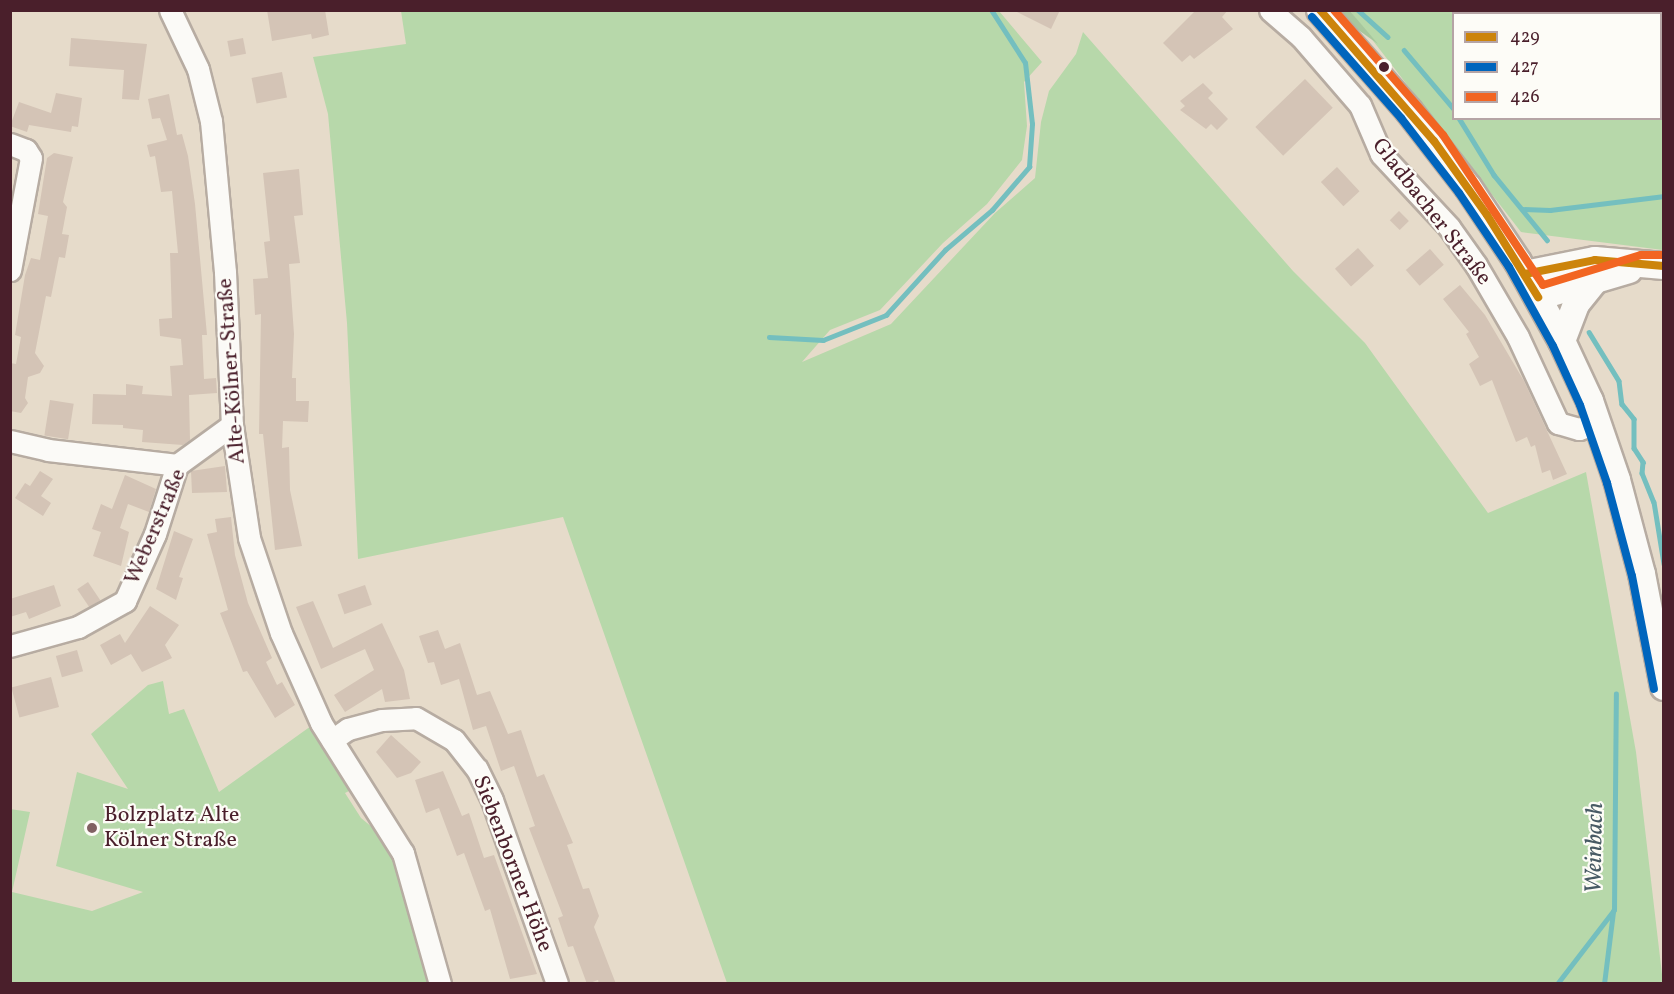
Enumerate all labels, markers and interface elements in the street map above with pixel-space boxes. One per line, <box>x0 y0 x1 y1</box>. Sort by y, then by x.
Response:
legend <box>1452 12 1662 120</box>
text: 429 <box>1510 25 1540 50</box>
text: 427 <box>1510 55 1539 80</box>
unlabelled marker <box>1378 61 1390 73</box>
text: 426 <box>1510 85 1540 110</box>
street label: Gladbacher Straße <box>1365 133 1497 291</box>
street label: Alte-Kölner-Straße <box>212 277 252 465</box>
street label: Weberstraße <box>120 465 192 589</box>
street label: Siebenborner Höhe <box>466 772 558 956</box>
place label: Bolzplatz Alte Kölner Straße <box>104 802 240 854</box>
water label: Weinbach <box>1581 802 1611 894</box>
marker: Bolzplatz Alte Kölner Straße <box>85 821 99 835</box>

